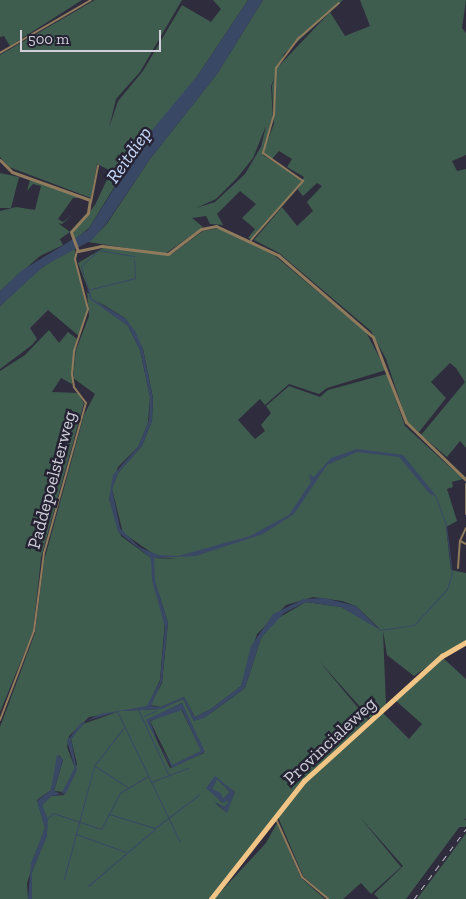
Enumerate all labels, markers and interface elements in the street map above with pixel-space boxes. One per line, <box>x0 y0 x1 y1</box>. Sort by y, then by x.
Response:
scale bar <box>22 20 164 52</box>
text: 500 m <box>28 30 69 48</box>
water label: Reitdiep <box>101 122 157 188</box>
street label: Paddepoelsterweg <box>23 409 81 551</box>
street label: Provincialeweg <box>279 693 381 789</box>

